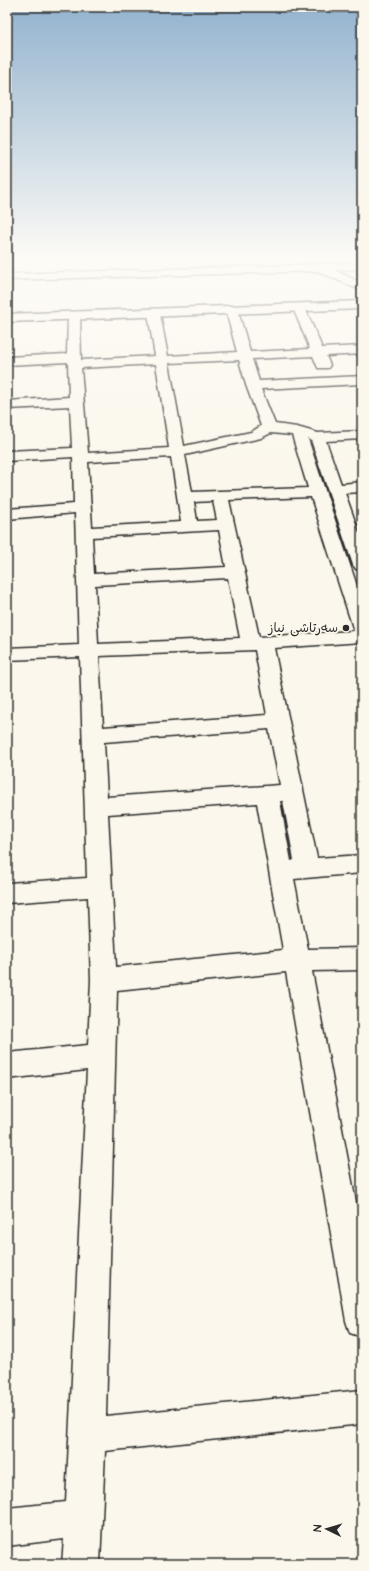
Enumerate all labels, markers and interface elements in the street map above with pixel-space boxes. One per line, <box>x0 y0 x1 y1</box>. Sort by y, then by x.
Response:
place label: سەرتاشی نیاز <box>268 619 338 637</box>
marker: سەرتاشی نیاز <box>341 623 351 633</box>
north arrow <box>307 1509 347 1549</box>
text: N <box>310 1524 325 1532</box>

